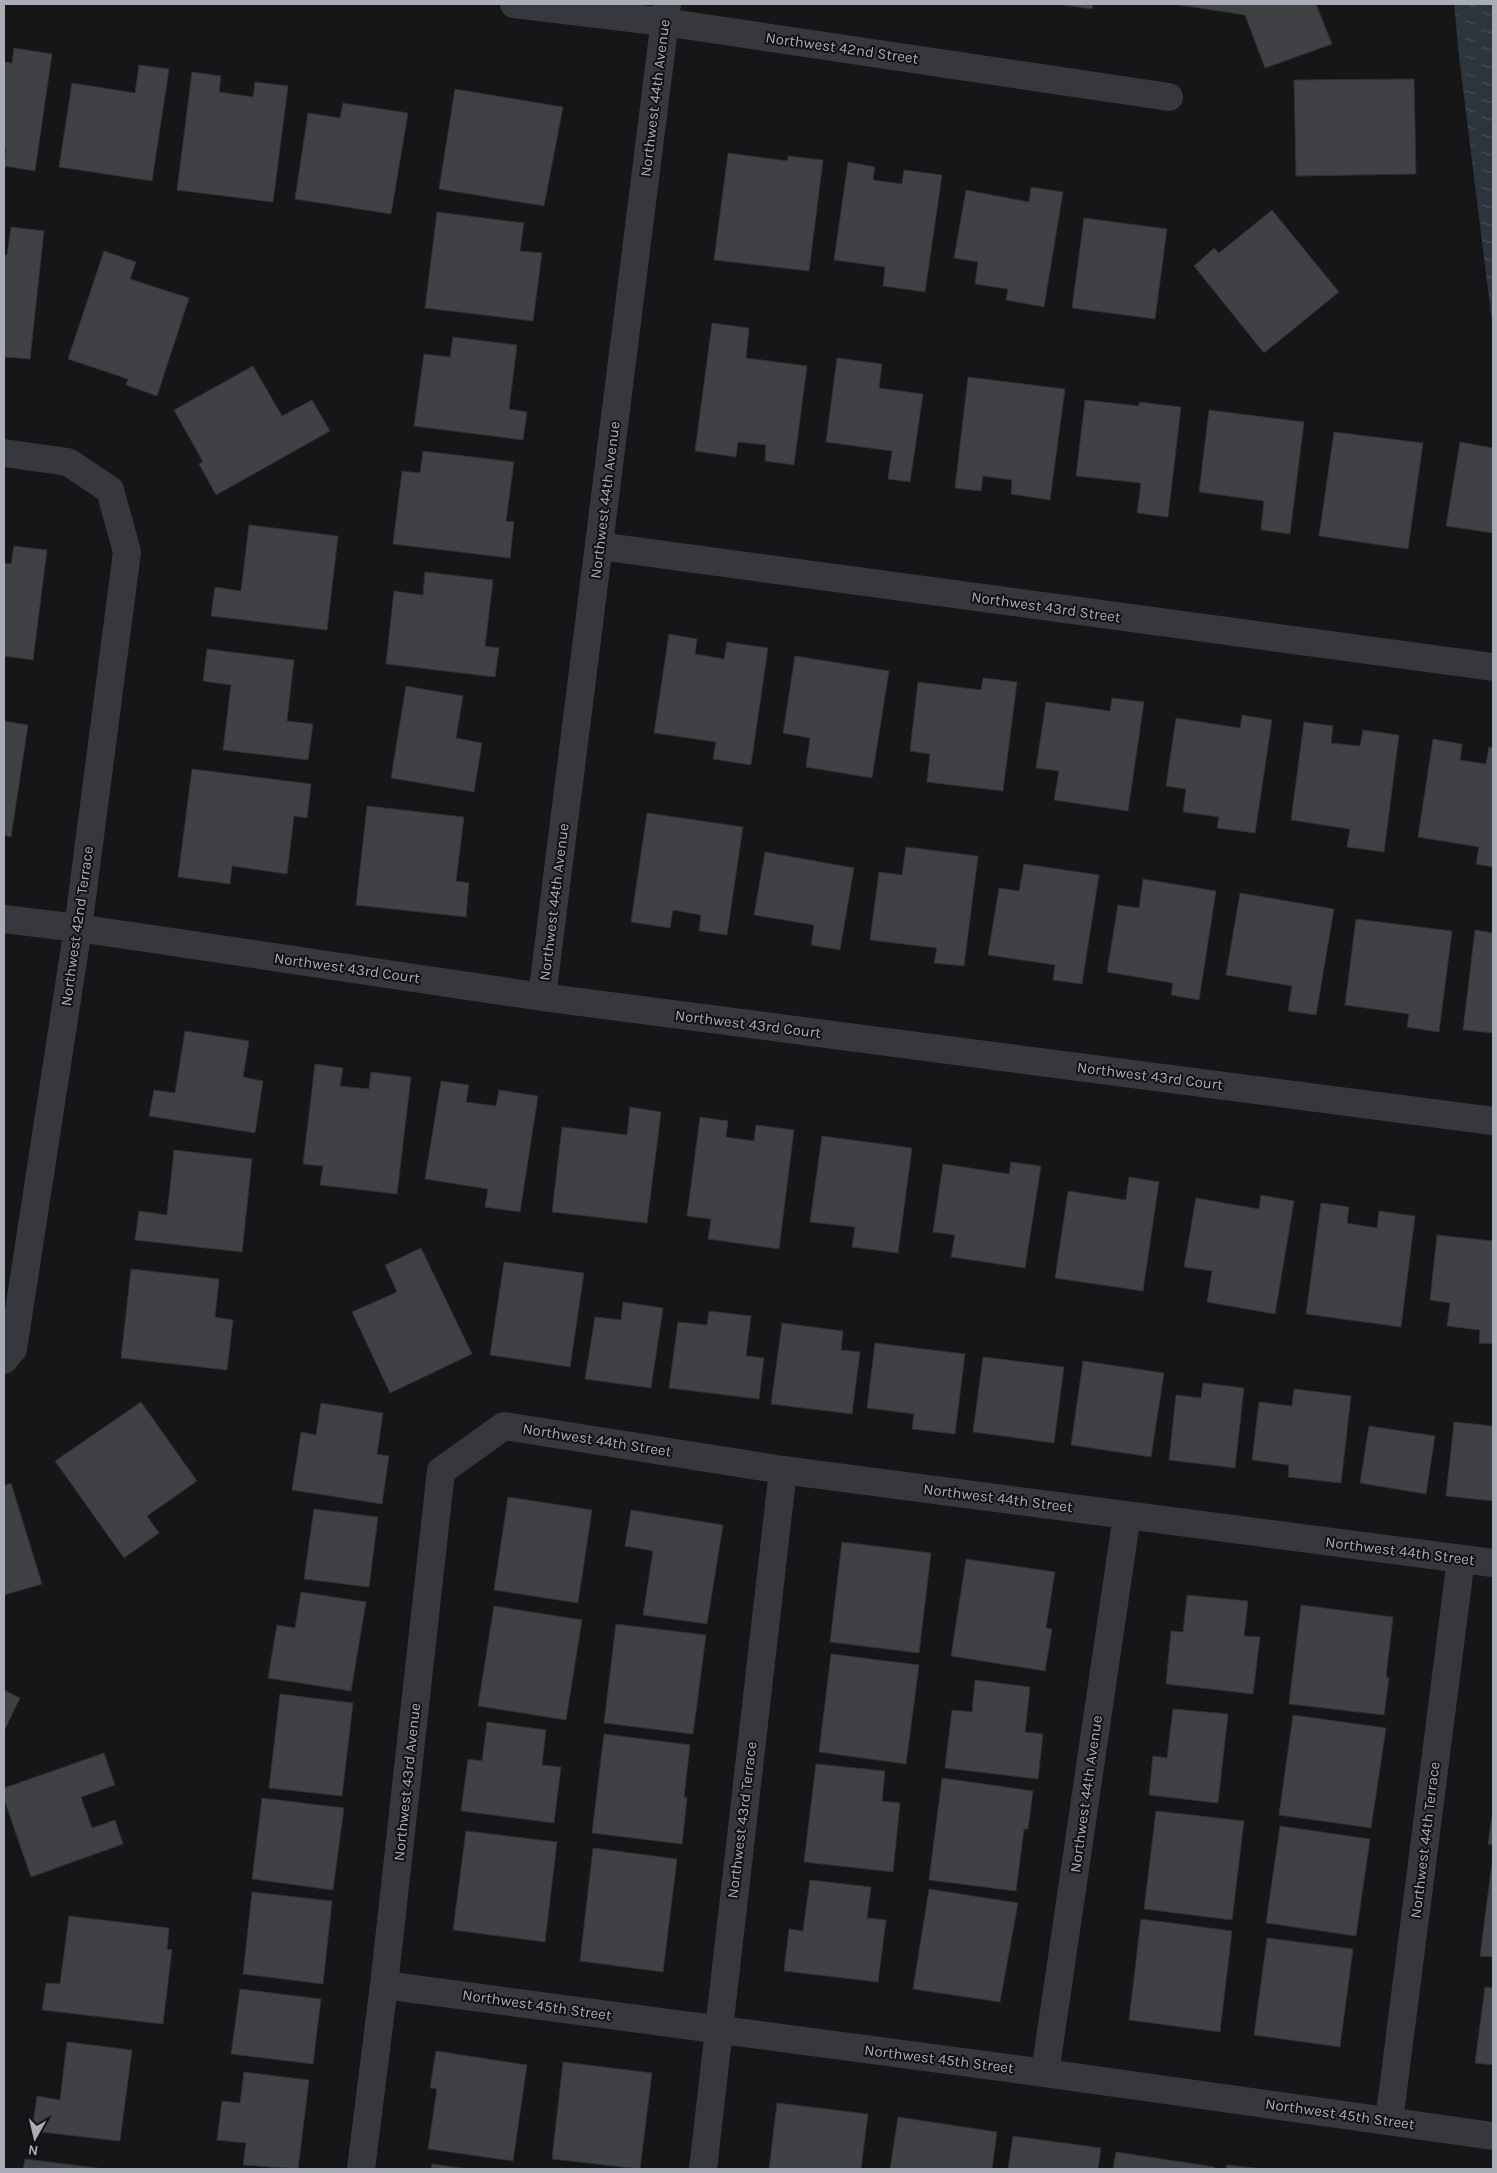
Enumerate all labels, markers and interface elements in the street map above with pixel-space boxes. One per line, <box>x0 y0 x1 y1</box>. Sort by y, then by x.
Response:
street label: Northwest 44th Avenue <box>636 18 674 178</box>
street label: Northwest 42nd Street <box>765 28 920 68</box>
street label: Northwest 44th Avenue <box>586 420 624 580</box>
street label: Northwest 43rd Street <box>970 588 1122 626</box>
street label: Northwest 44th Avenue <box>535 822 573 982</box>
street label: Northwest 42nd Terrace <box>57 845 97 1007</box>
street label: Northwest 43rd Court <box>273 949 421 987</box>
street label: Northwest 43rd Court <box>674 1006 822 1042</box>
street label: Northwest 43rd Court <box>1076 1058 1224 1094</box>
street label: Northwest 44th Street <box>521 1419 673 1461</box>
street label: Northwest 44th Street <box>922 1480 1074 1516</box>
street label: Northwest 44th Street <box>1324 1533 1476 1569</box>
street label: Northwest 43rd Avenue <box>390 1702 424 1862</box>
street label: Northwest 44th Avenue <box>1066 1714 1106 1874</box>
street label: Northwest 43rd Terrace <box>723 1741 761 1899</box>
street label: Northwest 44th Terrace <box>1406 1761 1444 1919</box>
street label: Northwest 45th Street <box>461 1986 613 2024</box>
street label: Northwest 45th Street <box>863 2041 1015 2077</box>
street label: Northwest 45th Street <box>1264 2095 1416 2133</box>
north arrow <box>10 2113 60 2163</box>
text: N <box>27 2141 39 2159</box>

